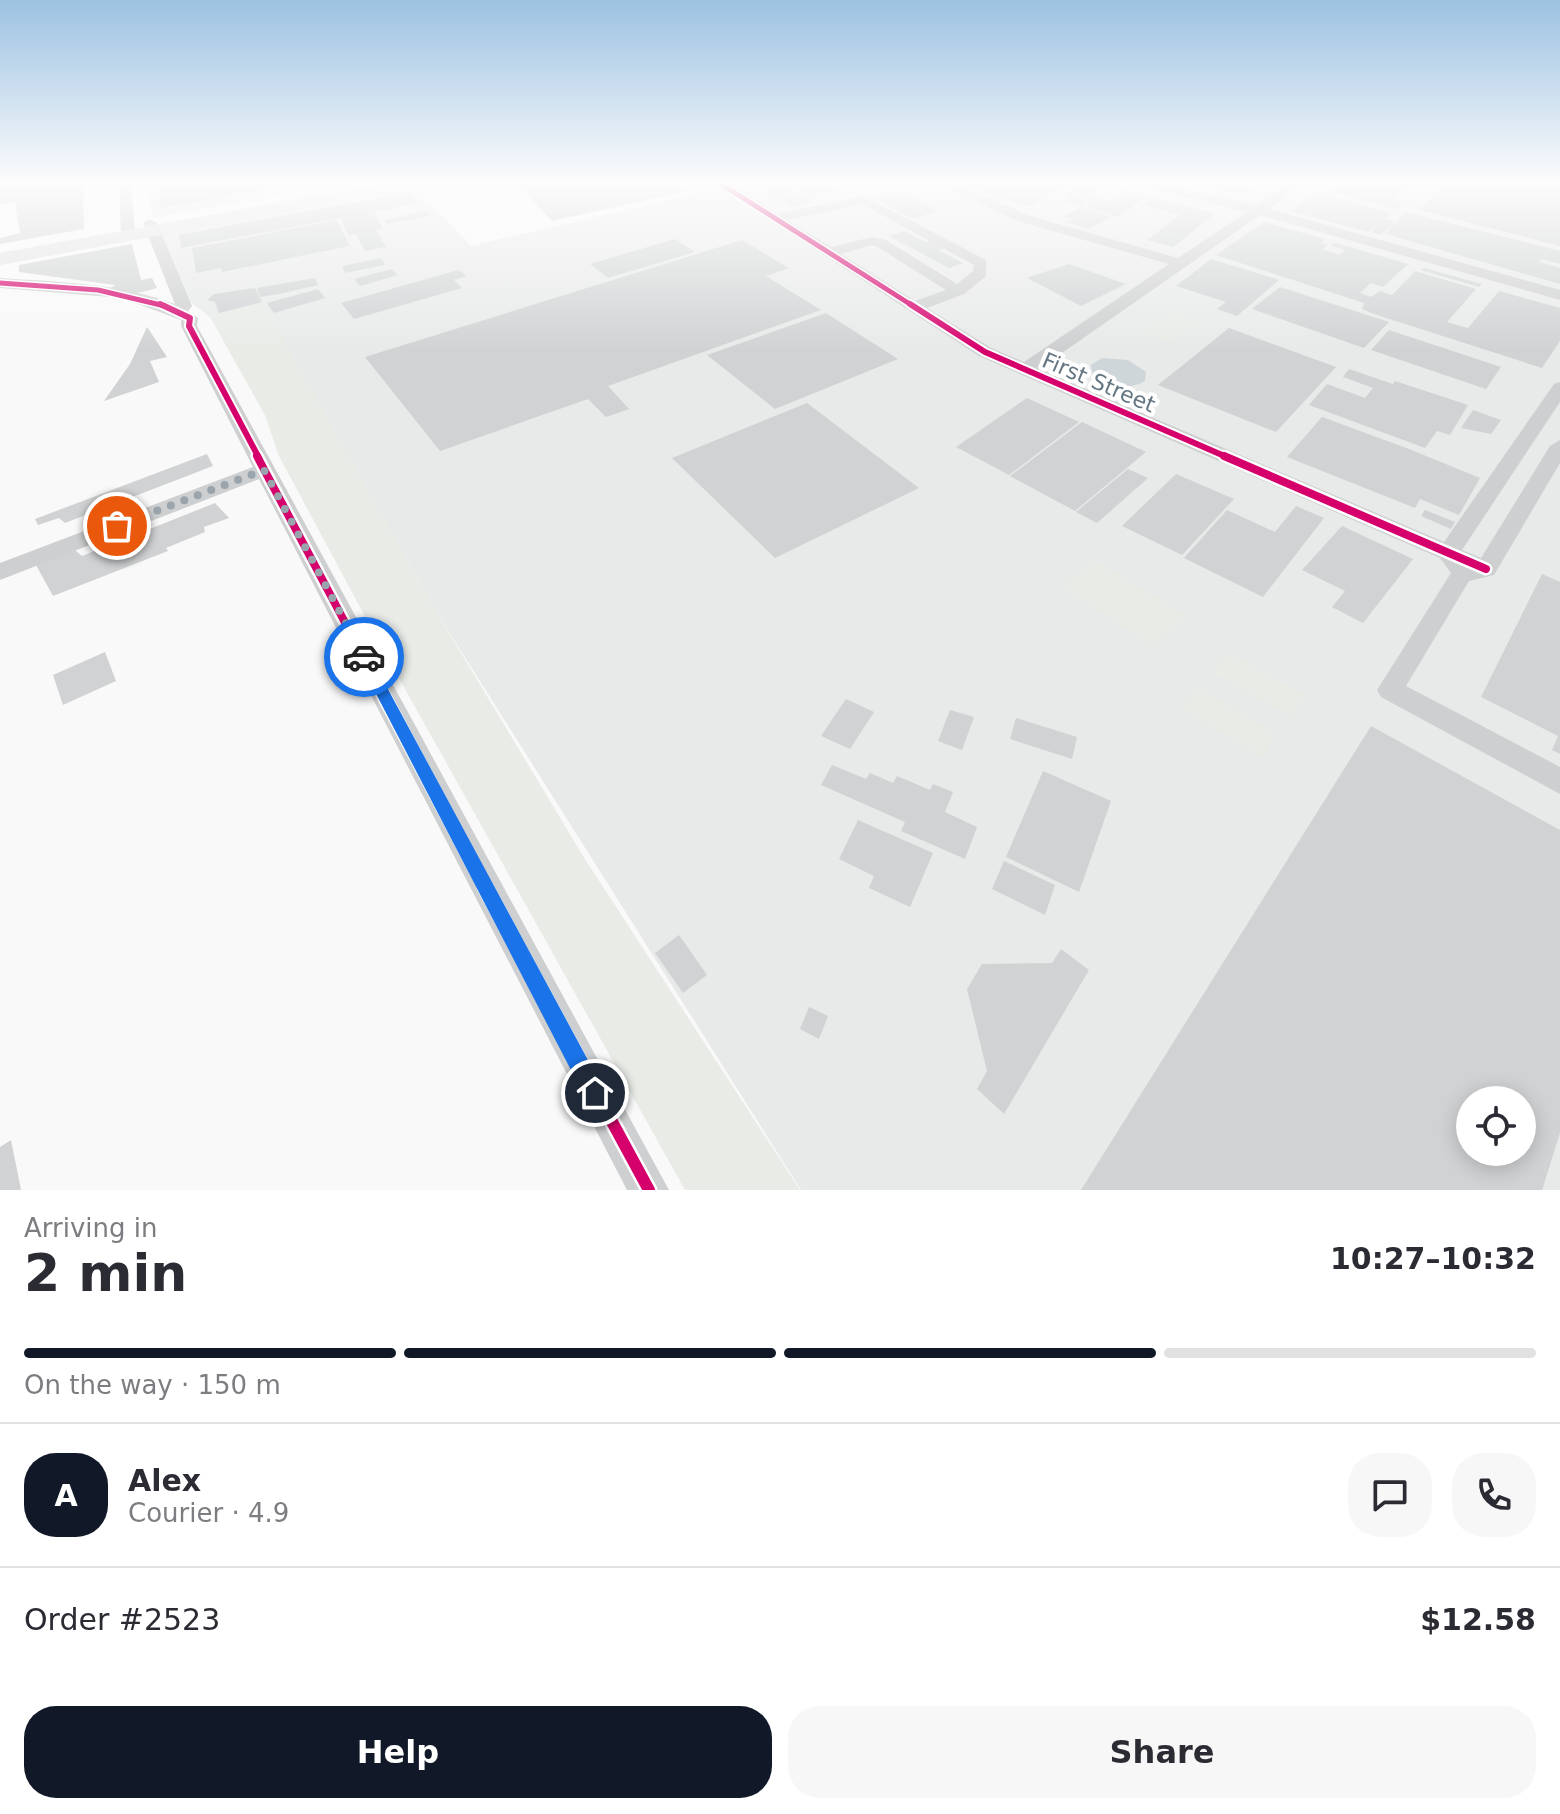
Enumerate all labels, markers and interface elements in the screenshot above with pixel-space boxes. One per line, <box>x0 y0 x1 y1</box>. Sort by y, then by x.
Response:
street label: First Street <box>1039 347 1159 418</box>
pin <box>83 492 151 560</box>
icon: bag <box>95 504 139 548</box>
courier <box>324 617 404 697</box>
icon: car <box>342 635 386 679</box>
pin <box>561 1059 629 1127</box>
icon: home <box>573 1071 617 1115</box>
map controls <box>1456 1086 1536 1166</box>
button: locate <box>1456 1086 1536 1166</box>
text: Arriving in <box>24 1213 158 1243</box>
text: 10:27–10:32 <box>1330 1241 1536 1276</box>
text: 2 min <box>24 1243 187 1303</box>
text: On the way · 150 m <box>24 1370 281 1400</box>
button: chat <box>1348 1453 1432 1537</box>
button: phone <box>1452 1453 1536 1537</box>
text: Alex <box>128 1463 201 1498</box>
text: A <box>54 1478 78 1513</box>
text: Courier · 4.9 <box>128 1498 289 1528</box>
text: Order #2523 <box>24 1602 220 1637</box>
text: $12.58 <box>1420 1602 1536 1637</box>
button: Help <box>24 1706 772 1798</box>
button: Share <box>788 1706 1536 1798</box>

